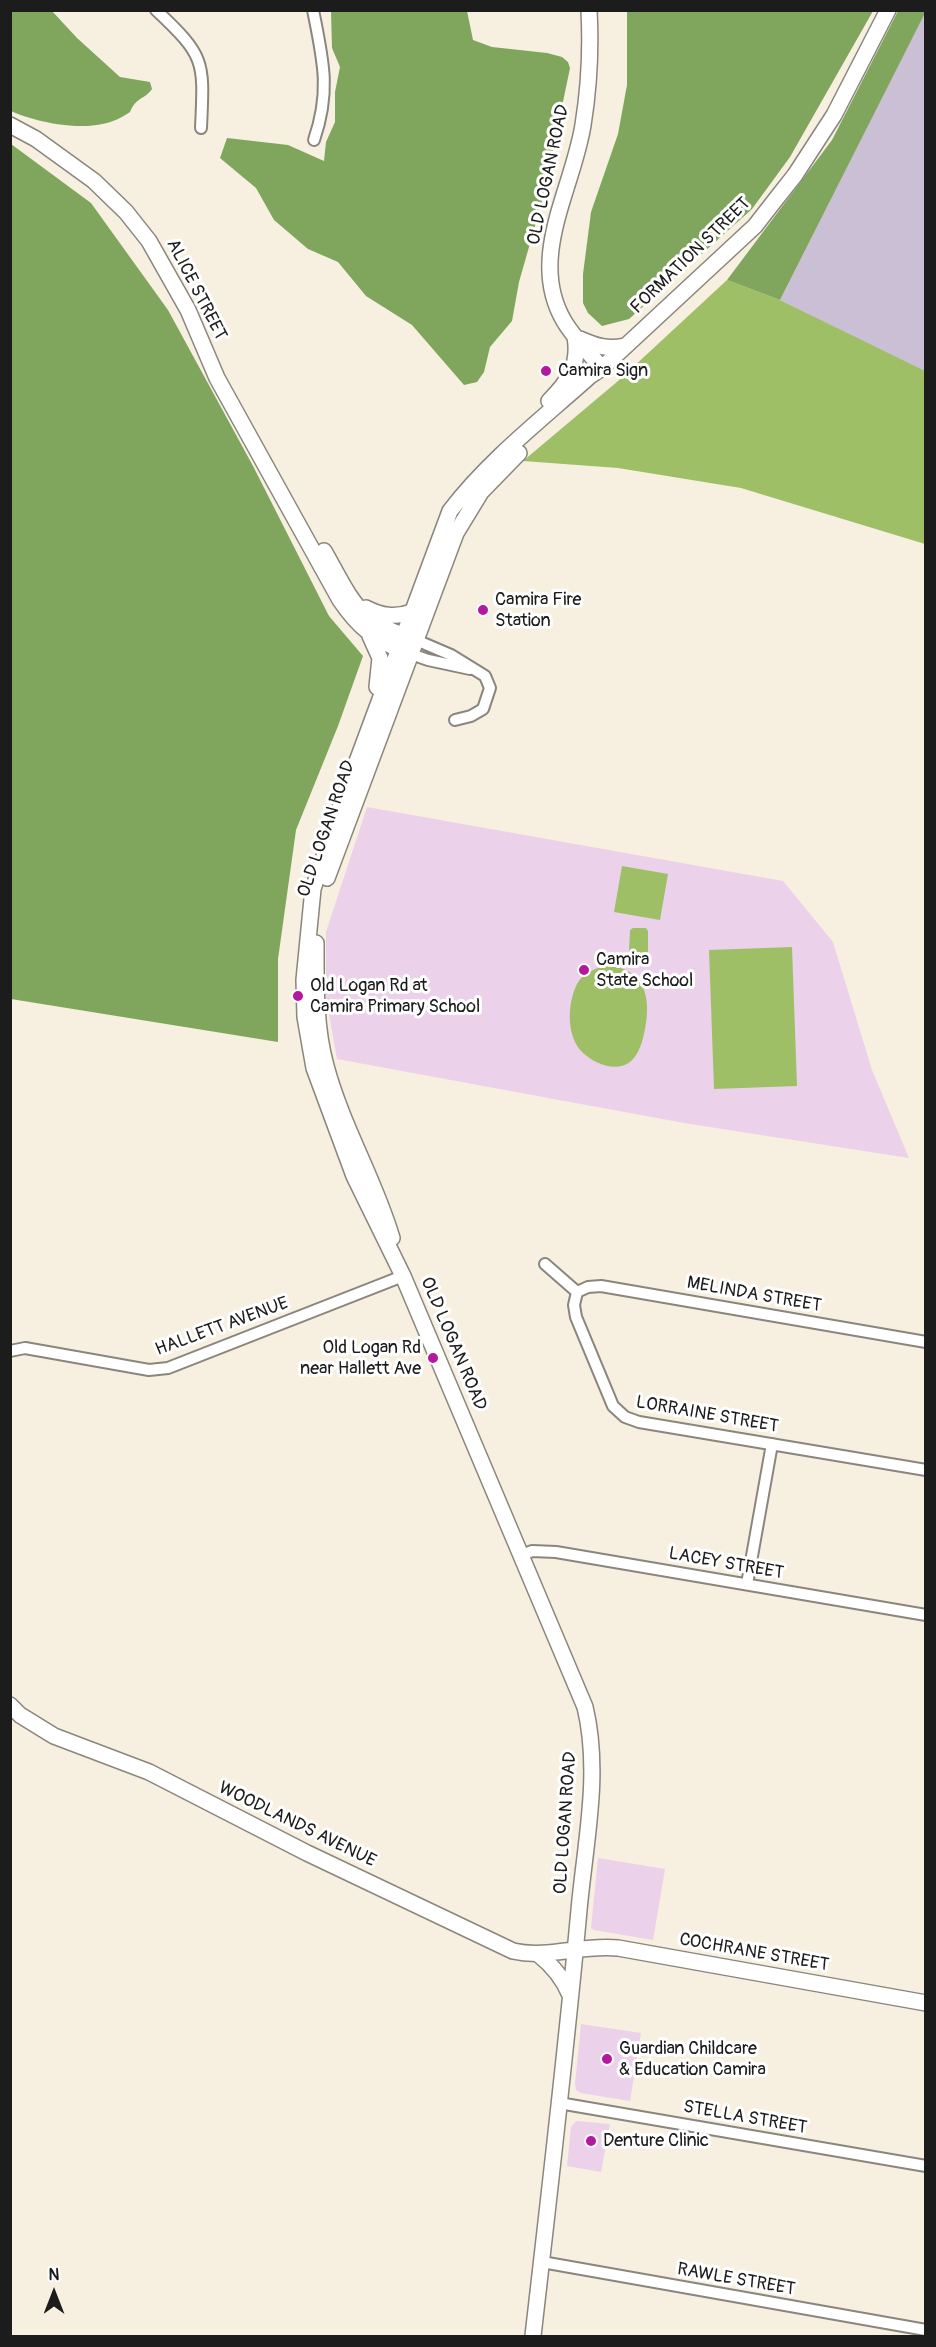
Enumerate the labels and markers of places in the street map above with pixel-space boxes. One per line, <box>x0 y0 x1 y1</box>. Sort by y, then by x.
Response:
place label: Camira Sign <box>558 360 648 382</box>
marker: Camira Sign <box>539 364 553 378</box>
place label: Camira Fire Station <box>495 589 581 632</box>
marker: Camira Fire Station <box>476 603 490 617</box>
place label: Camira State School <box>596 949 693 992</box>
marker: Camira State School <box>577 963 591 977</box>
place label: Old Logan Rd at Camira Primary School <box>310 975 480 1018</box>
marker: Old Logan Rd at Camira Primary School <box>291 989 305 1003</box>
place label: Old Logan Rd near Hallett Ave <box>300 1337 421 1380</box>
marker: Old Logan Rd near Hallett Ave <box>426 1351 440 1365</box>
place label: Guardian Childcare & Education Camira <box>619 2038 766 2080</box>
marker: Guardian Childcare & Education Camira <box>600 2052 614 2066</box>
place label: Denture Clinic <box>603 2130 709 2152</box>
marker: Denture Clinic <box>584 2134 598 2148</box>

